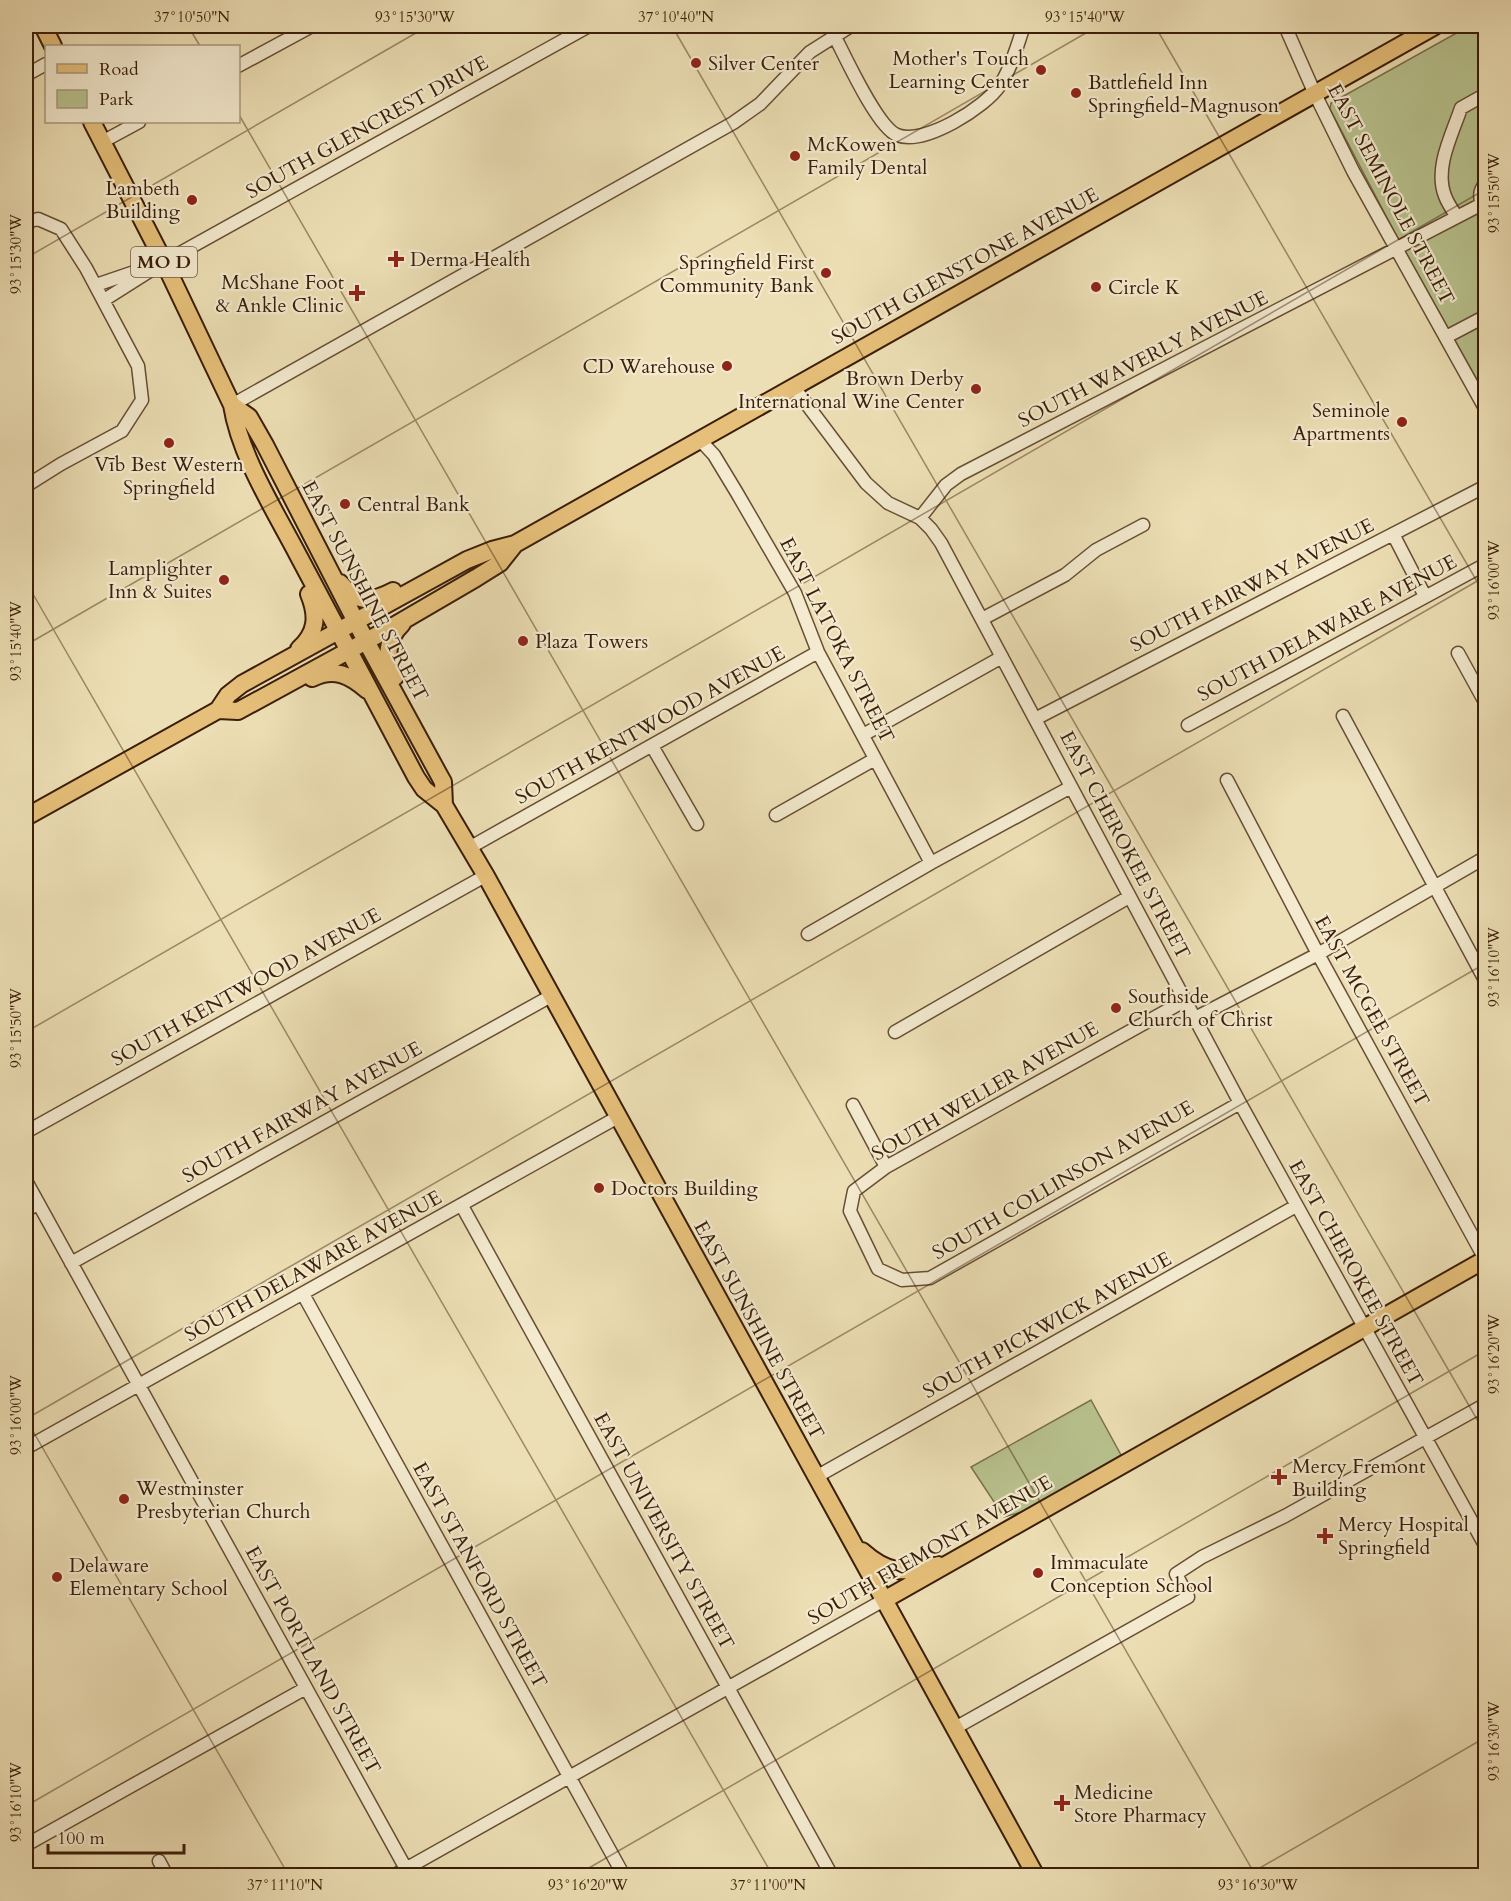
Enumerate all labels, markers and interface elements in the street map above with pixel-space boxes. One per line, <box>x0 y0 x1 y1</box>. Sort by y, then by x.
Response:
text: 37°10'50"N <box>154 7 230 27</box>
text: 93°15'30"W <box>375 7 455 27</box>
text: 37°10'40"N <box>638 7 714 27</box>
text: 93°15'40"W <box>1045 7 1125 27</box>
legend <box>45 45 240 123</box>
place label: Mother's Touch Learning Center <box>889 45 1030 95</box>
street label: SOUTH GLENCREST DRIVE <box>241 49 493 205</box>
place label: Silver Center <box>708 50 820 77</box>
marker: Silver Center <box>689 56 703 70</box>
text: Road <box>99 57 139 82</box>
marker: Mother's Touch Learning Center <box>1034 63 1048 77</box>
place label: Battlefield Inn Springfield-Magnuson <box>1088 69 1280 119</box>
street label: EAST SEMINOLE STREET <box>1321 79 1461 310</box>
marker: Battlefield Inn Springfield-Magnuson <box>1069 86 1083 100</box>
text: Park <box>99 87 134 112</box>
place label: McKowen Family Dental <box>807 131 927 181</box>
marker: McKowen Family Dental <box>788 149 802 163</box>
text: 93°15'50"W <box>1484 153 1504 233</box>
place label: Lambeth Building <box>105 175 181 225</box>
street label: SOUTH GLENSTONE AVENUE <box>827 181 1103 351</box>
marker: Lambeth Building <box>185 193 199 207</box>
text: 93°15'30"W <box>6 214 26 294</box>
place label: Derma Health <box>410 246 530 273</box>
road number: MO D <box>131 247 197 277</box>
place label: Springfield First Community Bank <box>660 249 815 299</box>
marker: Derma Health <box>387 250 405 268</box>
marker: Springfield First Community Bank <box>819 266 833 280</box>
place label: McShane Foot & Ankle Clinic <box>216 269 345 319</box>
place label: Circle K <box>1108 274 1180 301</box>
marker: Circle K <box>1089 280 1103 294</box>
marker: McShane Foot & Ankle Clinic <box>348 284 366 302</box>
street label: SOUTH WAVERLY AVENUE <box>1013 284 1273 434</box>
place label: CD Warehouse <box>582 353 715 380</box>
marker: CD Warehouse <box>720 359 734 373</box>
place label: Brown Derby International Wine Center <box>738 365 965 415</box>
marker: Brown Derby International Wine Center <box>969 382 983 396</box>
place label: Seminole Apartments <box>1293 397 1390 447</box>
marker: Seminole Apartments <box>1395 415 1409 429</box>
marker: Vīb Best Western Springfield <box>162 436 176 450</box>
place label: Vīb Best Western Springfield <box>94 451 244 501</box>
street label: EAST SUNSHINE STREET <box>295 476 435 706</box>
place label: Central Bank <box>357 491 470 518</box>
marker: Central Bank <box>338 497 352 511</box>
street label: SOUTH FAIRWAY AVENUE <box>1125 512 1379 658</box>
street label: EAST LATOKA STREET <box>773 533 901 748</box>
text: 93°16'00"W <box>1484 540 1504 620</box>
street label: SOUTH DELAWARE AVENUE <box>1193 548 1461 708</box>
place label: Lamplighter Inn & Suites <box>108 555 213 605</box>
marker: Lamplighter Inn & Suites <box>217 573 231 587</box>
text: 93°15'40"W <box>6 601 26 681</box>
place label: Plaza Towers <box>535 628 648 655</box>
marker: Plaza Towers <box>516 634 530 648</box>
street label: SOUTH KENTWOOD AVENUE <box>510 639 790 811</box>
street label: EAST CHEROKEE STREET <box>1053 726 1197 964</box>
street label: SOUTH KENTWOOD AVENUE <box>106 901 386 1073</box>
street label: EAST MCGEE STREET <box>1308 911 1436 1112</box>
text: 93°16'10"W <box>1484 927 1504 1007</box>
place label: Southside Church of Christ <box>1128 983 1273 1033</box>
text: 93°15'50"W <box>6 988 26 1068</box>
marker: Southside Church of Christ <box>1109 1001 1123 1015</box>
street label: SOUTH WELLER AVENUE <box>867 1015 1103 1167</box>
street label: SOUTH FAIRWAY AVENUE <box>177 1035 427 1189</box>
street label: SOUTH COLLINSON AVENUE <box>927 1094 1199 1266</box>
street label: EAST CHEROKEE STREET <box>1282 1155 1430 1391</box>
place label: Doctors Building <box>611 1175 759 1202</box>
marker: Doctors Building <box>592 1181 606 1195</box>
street label: SOUTH DELAWARE AVENUE <box>180 1184 446 1348</box>
street label: EAST SUNSHINE STREET <box>687 1216 831 1445</box>
street label: SOUTH PICKWICK AVENUE <box>918 1245 1176 1405</box>
text: 93°16'20"W <box>1484 1314 1504 1394</box>
text: 93°16'00"W <box>6 1375 26 1455</box>
street label: EAST UNIVERSITY STREET <box>587 1407 741 1655</box>
place label: Mercy Fremont Building <box>1292 1453 1426 1503</box>
street label: EAST STANFORD STREET <box>406 1457 554 1693</box>
marker: Mercy Fremont Building <box>1270 1468 1288 1486</box>
street label: SOUTH FREMONT AVENUE <box>803 1469 1057 1631</box>
place label: Westminster Presbyterian Church <box>135 1475 311 1525</box>
marker: Westminster Presbyterian Church <box>117 1492 131 1506</box>
place label: Mercy Hospital Springfield <box>1338 1511 1469 1561</box>
marker: Mercy Hospital Springfield <box>1316 1527 1334 1545</box>
street label: EAST PORTLAND STREET <box>239 1541 387 1779</box>
place label: Immaculate Conception School <box>1050 1549 1213 1599</box>
place label: Delaware Elementary School <box>69 1552 228 1602</box>
marker: Immaculate Conception School <box>1031 1566 1045 1580</box>
marker: Delaware Elementary School <box>50 1570 64 1584</box>
text: 93°16'30"W <box>1484 1701 1504 1781</box>
text: 93°16'10"W <box>6 1762 26 1842</box>
place label: Medicine Store Pharmacy <box>1074 1779 1207 1829</box>
marker: Medicine Store Pharmacy <box>1055 1796 1069 1810</box>
scale bar <box>48 1817 184 1855</box>
text: 100 m <box>57 1826 105 1851</box>
text: 37°11'10"N <box>247 1875 323 1895</box>
text: 93°16'20"W <box>548 1875 628 1895</box>
text: 37°11'00"N <box>730 1875 806 1895</box>
text: 93°16'30"W <box>1218 1875 1298 1895</box>

